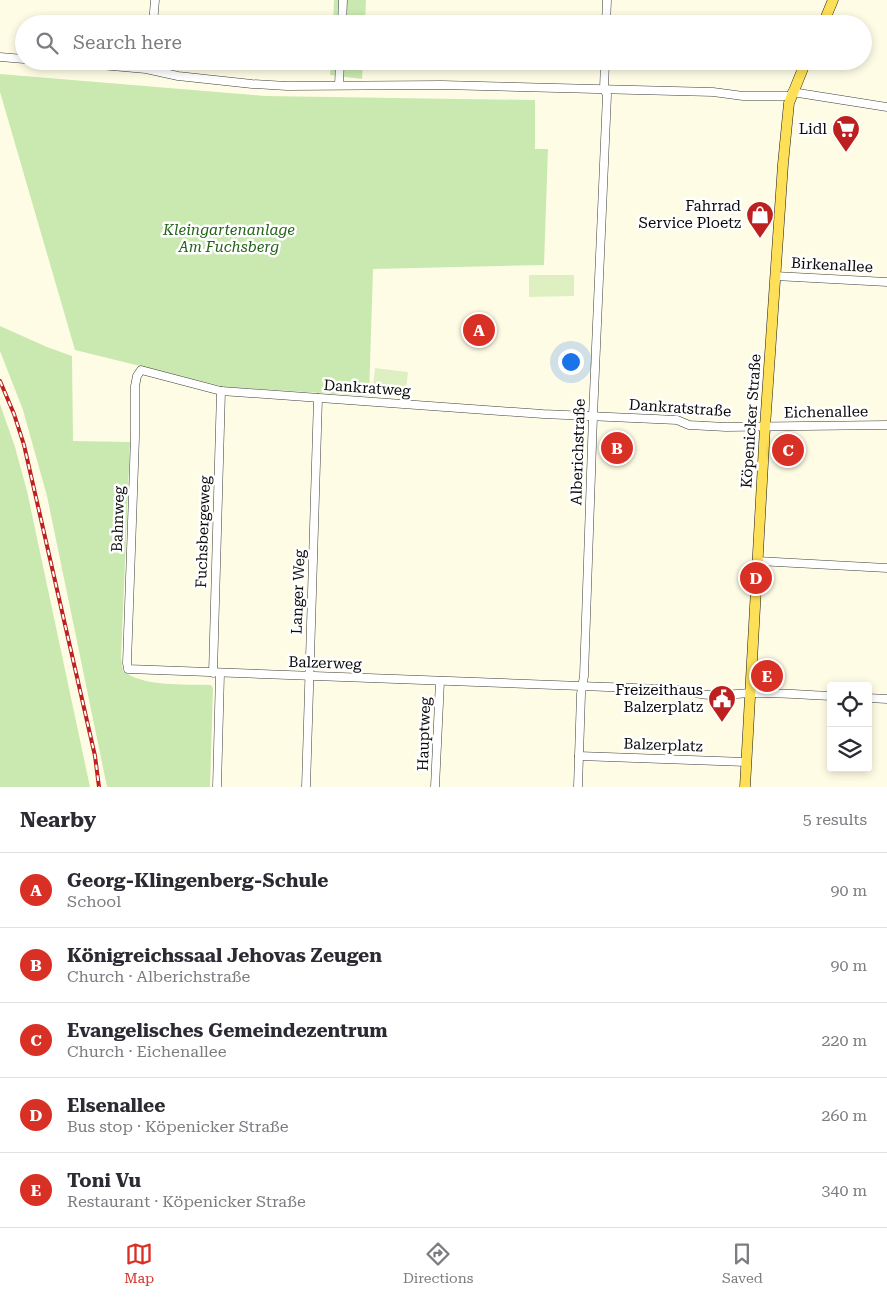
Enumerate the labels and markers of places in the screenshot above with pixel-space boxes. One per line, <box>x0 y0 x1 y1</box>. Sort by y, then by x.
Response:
supermarket icon: Lidl <box>831 114 861 153</box>
place label: Lidl <box>799 120 827 138</box>
place label: Fahrrad Service Ploetz <box>638 197 741 232</box>
shop icon: Fahrrad Service Ploetz <box>745 200 775 239</box>
pin: A <box>463 311 495 349</box>
pin: B <box>601 429 633 467</box>
pin: C <box>772 431 804 469</box>
pin: D <box>740 559 772 597</box>
pin: E <box>751 657 783 695</box>
place label: Freizeithaus Balzerplatz <box>615 681 703 716</box>
public building icon: Freizeithaus Balzerplatz <box>707 684 737 723</box>

